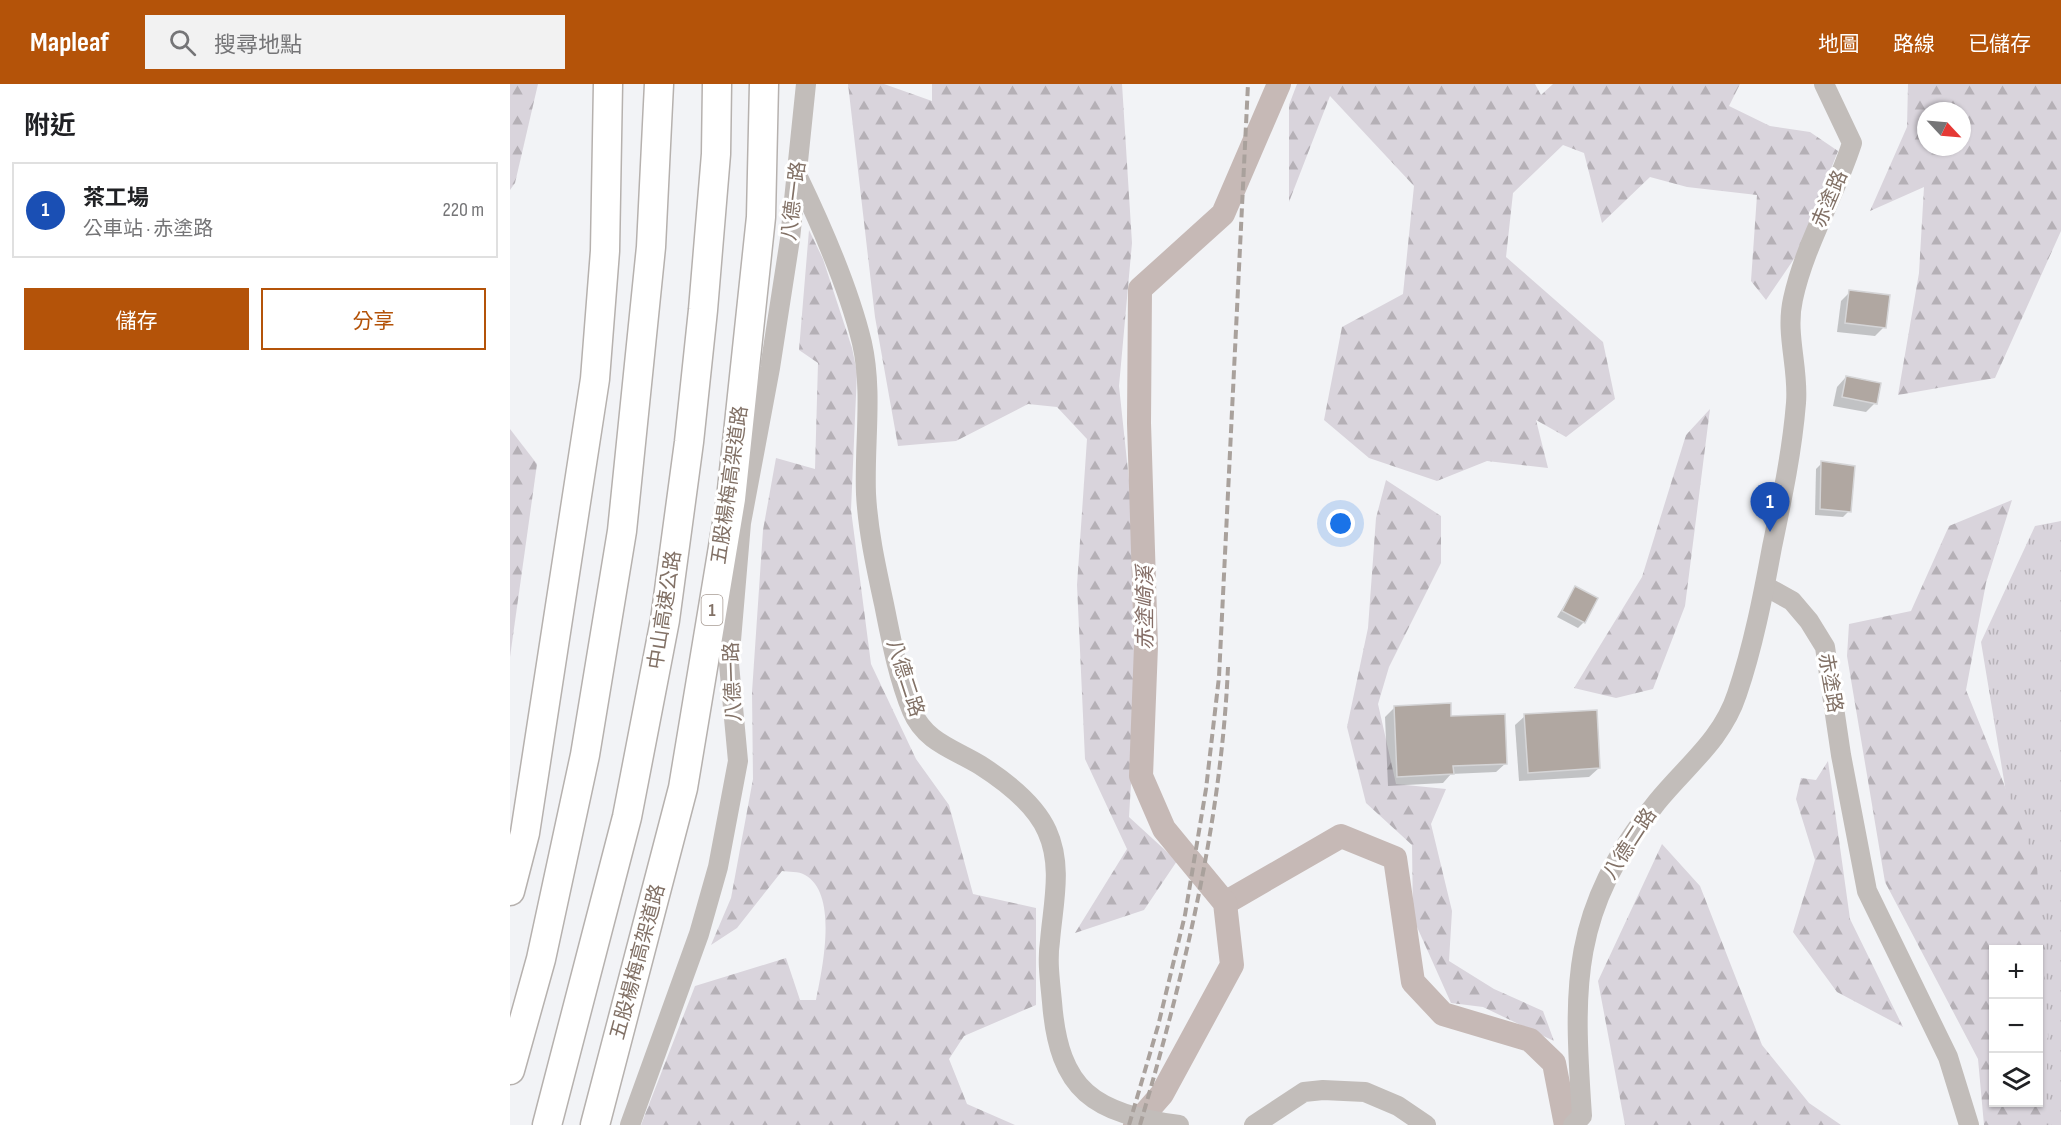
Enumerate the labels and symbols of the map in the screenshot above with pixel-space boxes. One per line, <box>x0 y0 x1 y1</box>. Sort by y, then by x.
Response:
north arrow <box>1917 102 1971 156</box>
street label: 八德一路 <box>777 160 811 242</box>
street label: 赤塗路 <box>1807 167 1853 231</box>
street label: 五股楊梅高架道路 <box>707 404 753 566</box>
pin: 1 <box>1750 482 1790 532</box>
your location <box>1326 509 1355 538</box>
street label: 中山高速公路 <box>644 549 686 671</box>
water label: 赤塗崎溪 <box>1133 563 1158 650</box>
road number: 1 <box>702 595 722 625</box>
street label: 八德二路 <box>881 636 929 720</box>
street label: 八德一路 <box>720 642 746 722</box>
street label: 赤塗路 <box>1813 651 1847 715</box>
street label: 八德二路 <box>1598 804 1662 884</box>
street label: 五股楊梅高架道路 <box>606 882 670 1042</box>

